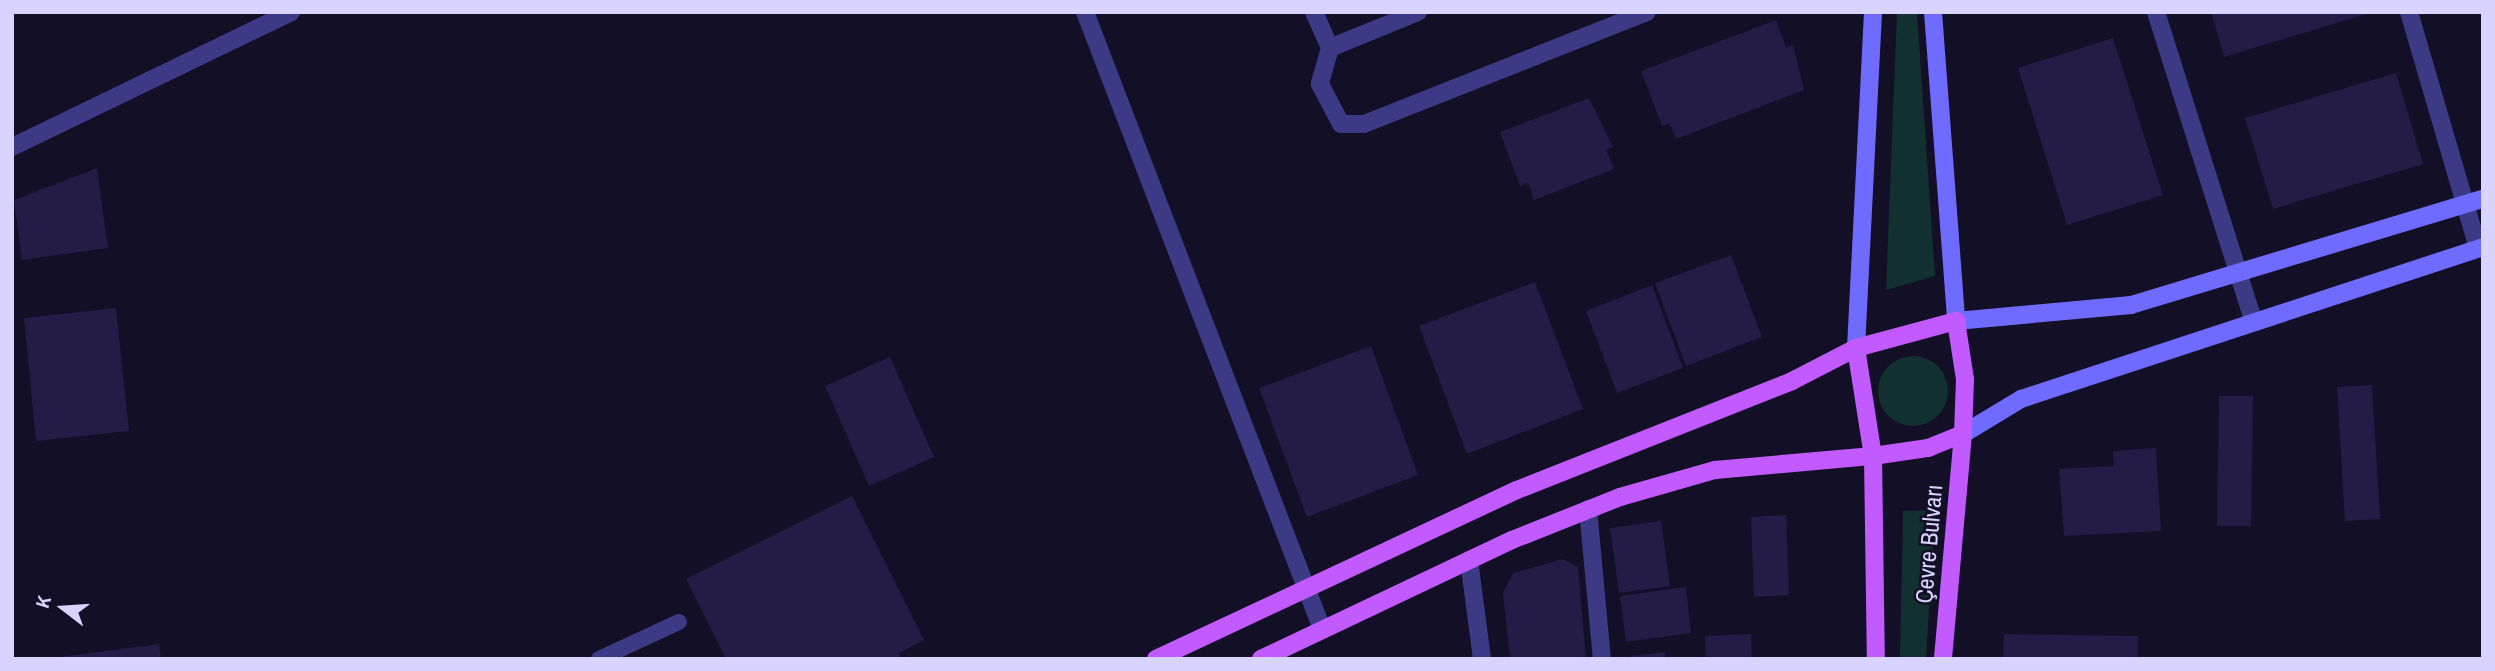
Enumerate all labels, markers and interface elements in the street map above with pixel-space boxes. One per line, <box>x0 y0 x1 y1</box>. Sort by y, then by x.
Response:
street label: Çevre Bulvarı <box>1909 483 1949 605</box>
north arrow <box>28 573 98 643</box>
text: K <box>29 593 57 611</box>

